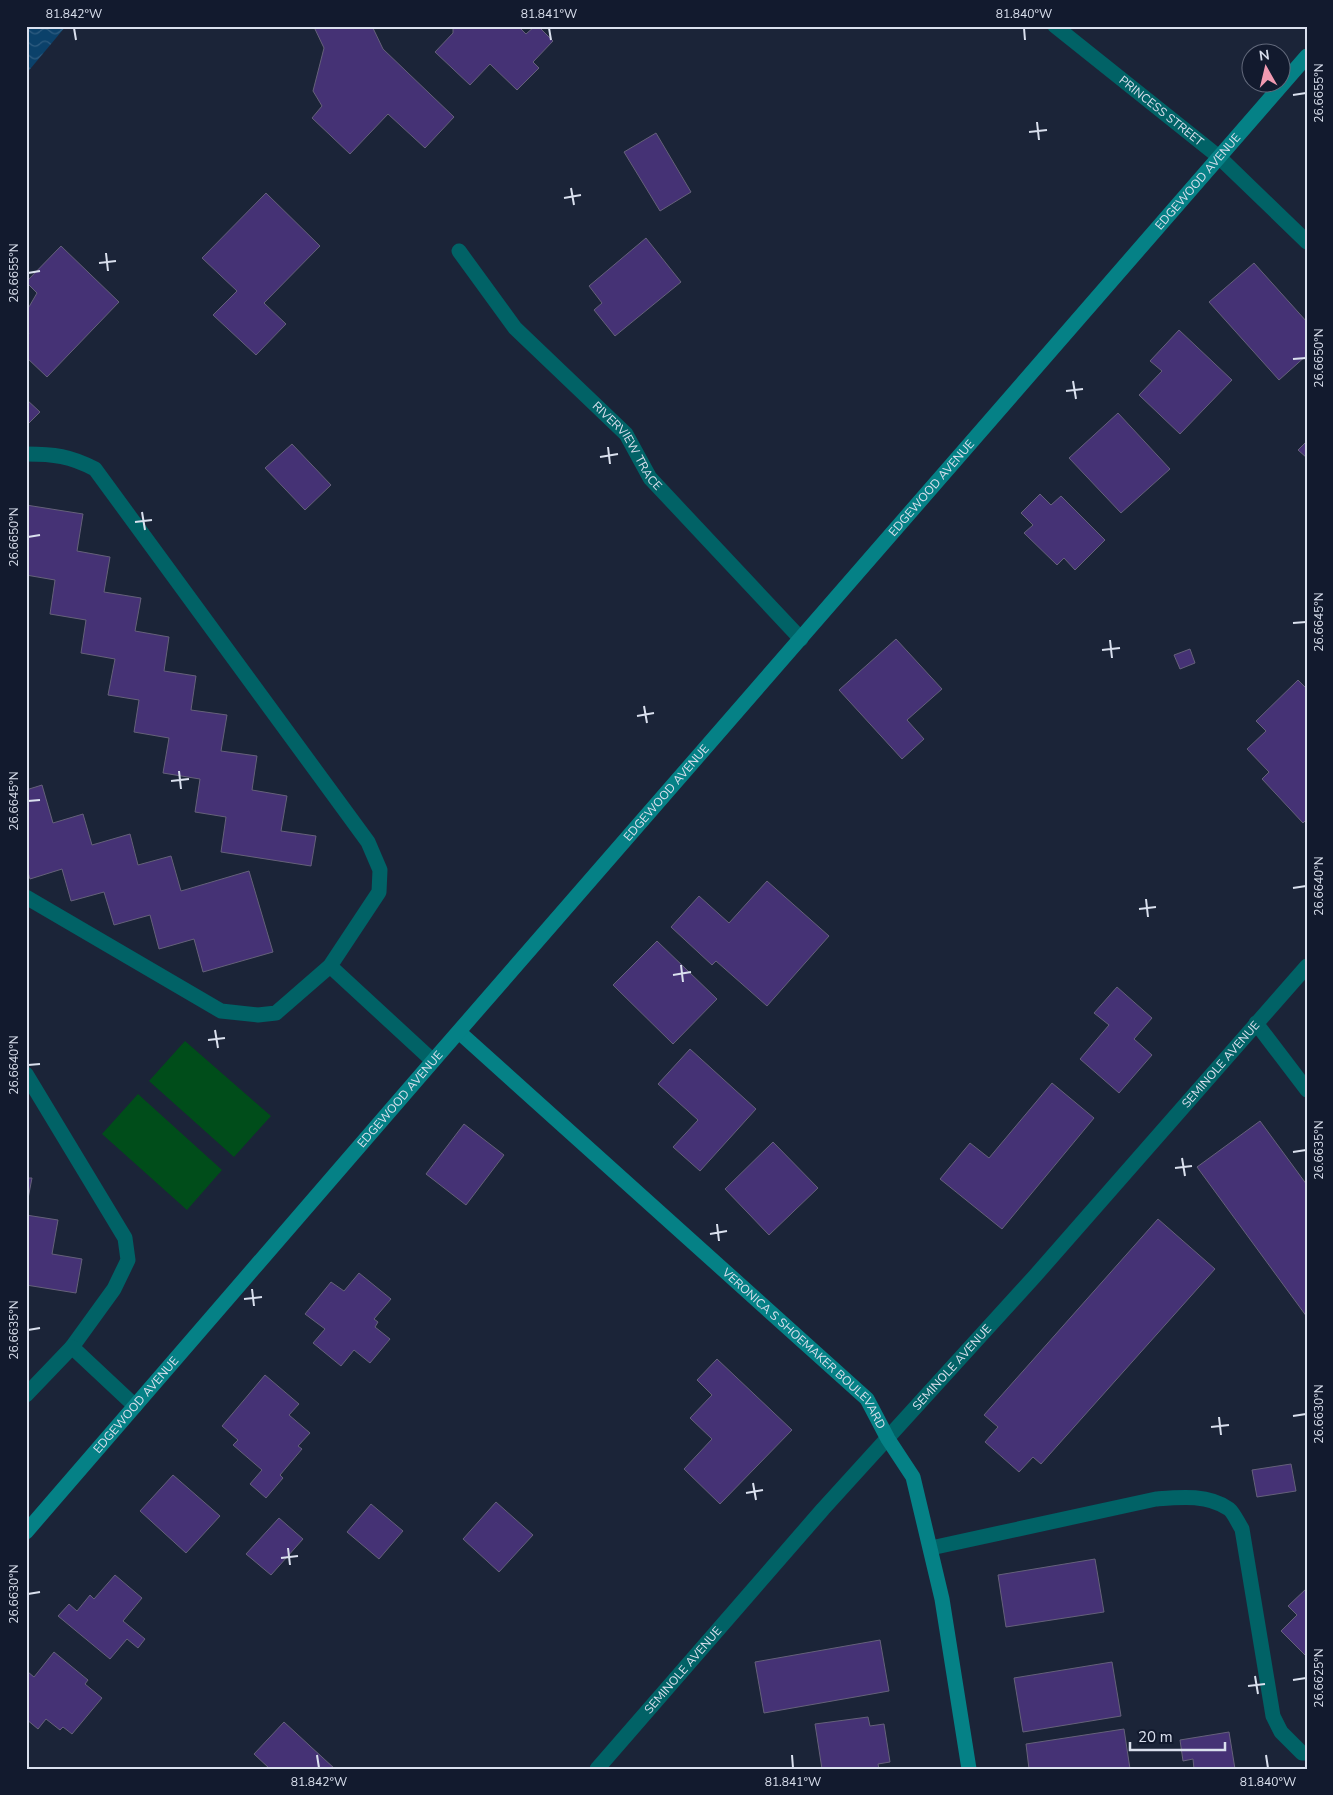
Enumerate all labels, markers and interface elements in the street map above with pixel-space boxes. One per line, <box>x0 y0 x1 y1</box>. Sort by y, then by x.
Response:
text: 81.842°W <box>46 6 102 22</box>
text: 81.841°W <box>521 6 577 22</box>
text: 81.840°W <box>996 6 1052 22</box>
north arrow <box>1240 42 1290 92</box>
text: N <box>1258 45 1271 66</box>
text: 26.6655°N <box>1311 63 1327 123</box>
street label: PRINCESS STREET <box>1116 72 1207 150</box>
street label: EDGEWOOD AVENUE <box>1151 130 1244 233</box>
text: 26.6655°N <box>6 243 22 303</box>
text: 26.6650°N <box>1311 328 1327 388</box>
street label: RIVERVIEW TRACE <box>589 398 665 494</box>
street label: EDGEWOOD AVENUE <box>885 436 978 540</box>
text: 26.6650°N <box>6 507 22 567</box>
text: 26.6645°N <box>1311 592 1327 652</box>
street label: EDGEWOOD AVENUE <box>620 741 713 844</box>
text: 26.6645°N <box>6 771 22 831</box>
text: 26.6640°N <box>1311 856 1327 916</box>
street label: SEMINOLE AVENUE <box>1178 1018 1263 1111</box>
text: 26.6640°N <box>6 1035 22 1095</box>
street label: EDGEWOOD AVENUE <box>354 1047 446 1151</box>
text: 26.6635°N <box>1311 1120 1327 1180</box>
street label: VERONICA S SHOEMAKER BOULEVARD <box>718 1264 889 1432</box>
text: 26.6635°N <box>6 1300 22 1360</box>
street label: SEMINOLE AVENUE <box>909 1321 995 1414</box>
street label: EDGEWOOD AVENUE <box>90 1353 182 1457</box>
text: 26.6630°N <box>1311 1384 1327 1444</box>
text: 26.6630°N <box>6 1564 22 1624</box>
street label: SEMINOLE AVENUE <box>641 1623 725 1717</box>
text: 26.6625°N <box>1311 1648 1327 1708</box>
scale bar <box>1130 1720 1226 1752</box>
text: 20 m <box>1138 1727 1173 1747</box>
text: 81.842°W <box>291 1774 347 1790</box>
text: 81.841°W <box>765 1774 821 1790</box>
text: 81.840°W <box>1240 1774 1296 1790</box>

